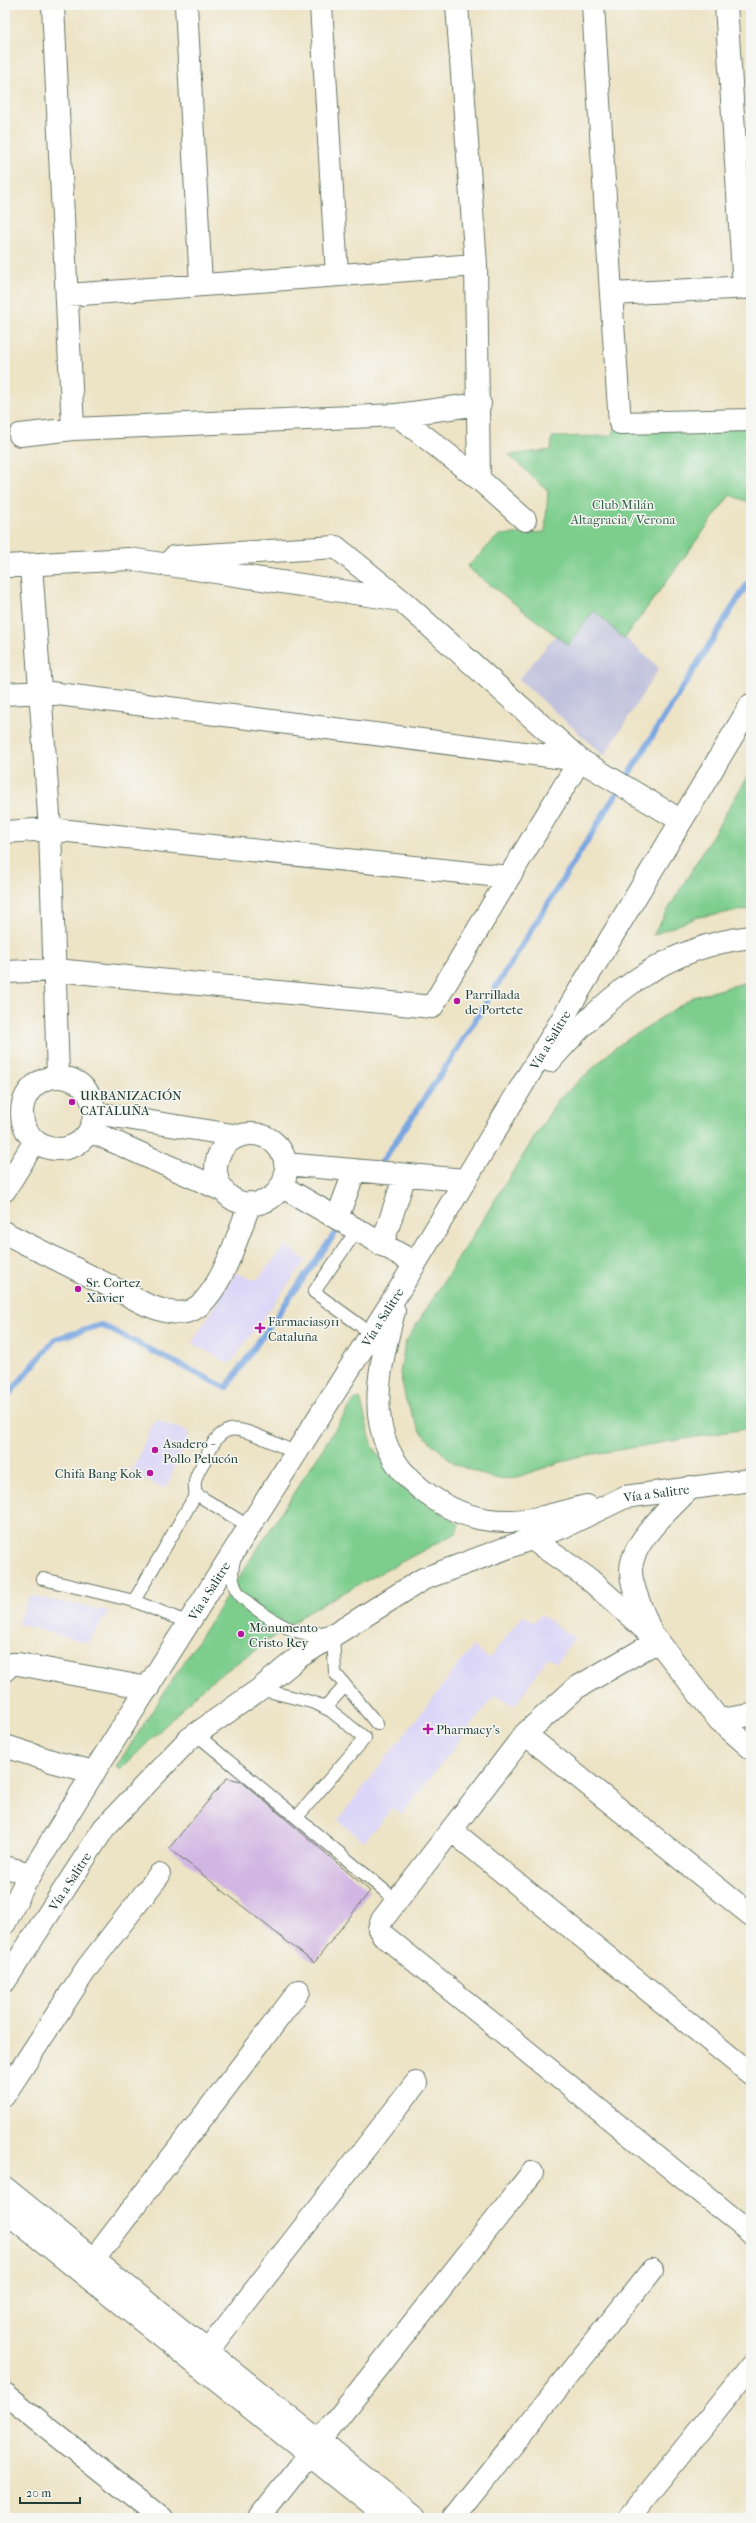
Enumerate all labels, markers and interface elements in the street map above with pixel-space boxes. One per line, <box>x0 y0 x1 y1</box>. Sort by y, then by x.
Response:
park label: Club Milán Altagracia / Verona <box>569 497 677 527</box>
place label: Parrillada de Portete <box>465 987 524 1017</box>
marker: Parrillada de Portete <box>452 996 462 1006</box>
street label: Vía a Salitre <box>526 1007 574 1073</box>
place label: URBANIZACIÓN CATALUÑA <box>80 1088 182 1118</box>
marker: URBANIZACIÓN CATALUÑA <box>67 1097 77 1107</box>
place label: Sr. Cortez Xavier <box>86 1275 141 1305</box>
marker: Sr. Cortez Xavier <box>73 1284 83 1294</box>
street label: Vía a Salitre <box>358 1285 407 1350</box>
place label: Farmacias911 Cataluña <box>268 1314 340 1344</box>
marker: Farmacias911 Cataluña <box>255 1323 265 1333</box>
place label: Asadero - Pollo Pelucón <box>162 1436 239 1466</box>
marker: Asadero - Pollo Pelucón <box>150 1445 160 1455</box>
place label: Chifa Bang Kok <box>55 1466 142 1481</box>
marker: Chifa Bang Kok <box>145 1468 155 1478</box>
street label: Vía a Salitre <box>622 1481 691 1505</box>
street label: Vía a Salitre <box>185 1558 234 1624</box>
place label: Monumento Cristo Rey <box>249 1620 318 1650</box>
marker: Monumento Cristo Rey <box>236 1629 246 1639</box>
place label: Pharmacy's <box>436 1722 500 1737</box>
marker: Pharmacy's <box>423 1724 433 1734</box>
street label: Vía a Salitre <box>45 1849 95 1914</box>
scale bar <box>20 2479 80 2505</box>
text: 20 m <box>26 2486 51 2500</box>

